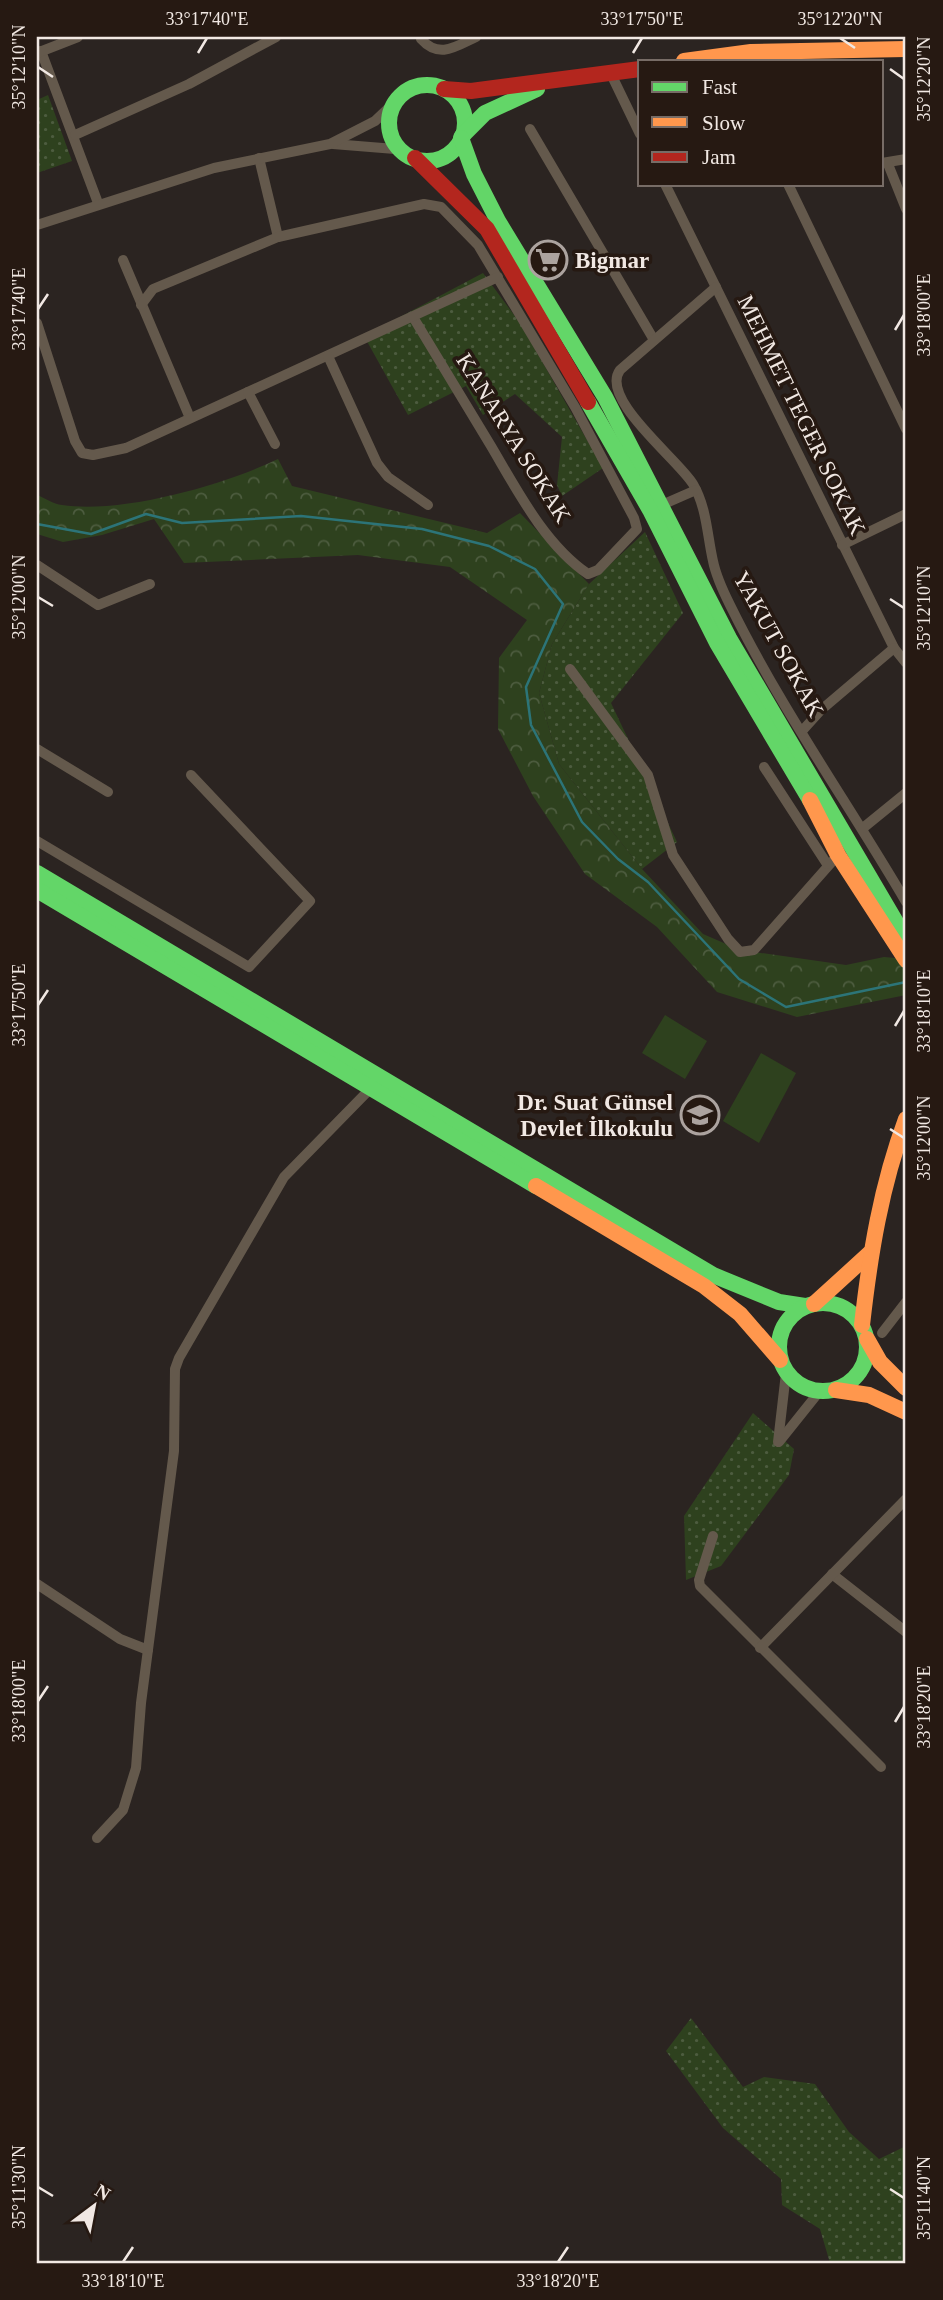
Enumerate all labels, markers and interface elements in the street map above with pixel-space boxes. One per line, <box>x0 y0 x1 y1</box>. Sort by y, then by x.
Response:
text: 33°17'40"E <box>166 9 248 29</box>
text: 33°17'50"E <box>601 9 683 29</box>
text: 35°12'20"N <box>798 9 882 29</box>
text: 35°12'10"N <box>9 25 29 109</box>
text: 35°12'20"N <box>914 37 934 121</box>
legend <box>638 60 884 186</box>
text: Fast <box>702 75 737 99</box>
text: Slow <box>702 111 746 135</box>
text: Jam <box>702 145 736 169</box>
supermarket icon: Bigmar <box>527 239 569 281</box>
place label: Bigmar <box>575 248 649 273</box>
text: 33°17'40"E <box>9 268 29 350</box>
text: 33°18'00"E <box>914 274 934 356</box>
street label: MEHMET TEGER SOKAK <box>733 291 871 540</box>
street label: KANARYA SOKAK <box>451 349 576 528</box>
text: 35°12'00"N <box>9 555 29 639</box>
text: 35°12'10"N <box>914 566 934 650</box>
street label: YAKUT SOKAK <box>728 567 829 722</box>
text: 33°17'50"E <box>9 964 29 1046</box>
text: 33°18'10"E <box>914 970 934 1052</box>
place label: Dr. Suat Günsel Devlet İlkokulu <box>517 1090 673 1141</box>
school or university icon: Dr. Suat Günsel Devlet İlkokulu <box>679 1094 721 1136</box>
text: 35°12'00"N <box>914 1096 934 1180</box>
text: 33°18'00"E <box>9 1660 29 1742</box>
text: 33°18'20"E <box>914 1666 934 1748</box>
text: 35°11'30"N <box>9 2145 29 2229</box>
text: 35°11'40"N <box>914 2156 934 2240</box>
north arrow <box>60 2170 130 2240</box>
text: N <box>91 2179 114 2205</box>
text: 33°18'10"E <box>82 2271 164 2291</box>
text: 33°18'20"E <box>517 2271 599 2291</box>

